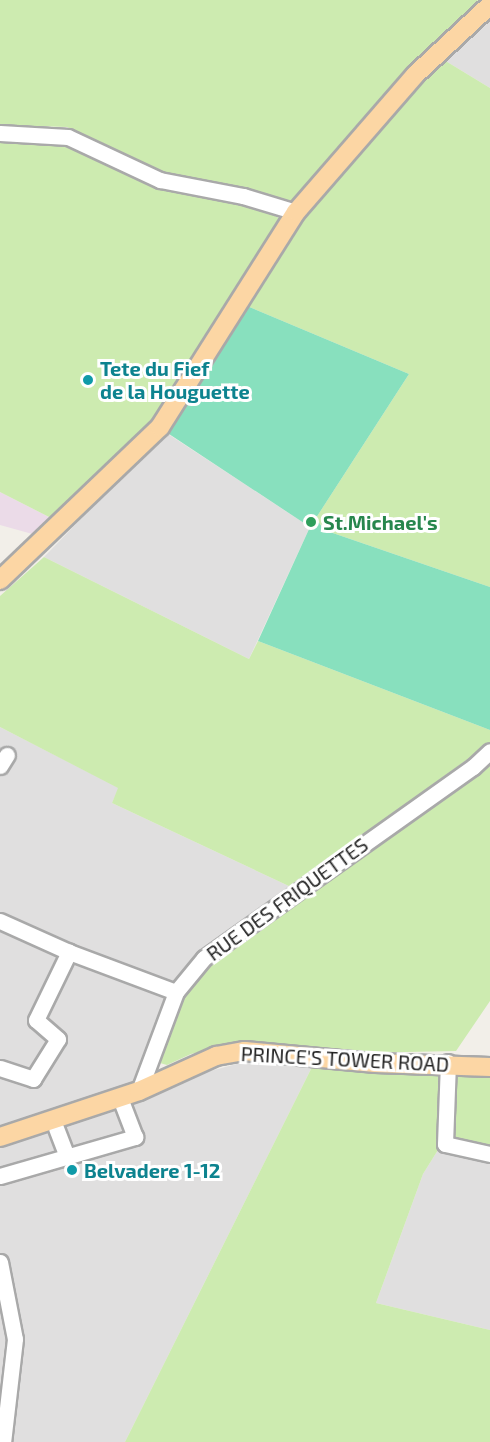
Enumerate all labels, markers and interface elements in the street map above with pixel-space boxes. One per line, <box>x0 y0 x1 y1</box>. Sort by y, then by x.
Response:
place label: Tete du Fief de la Houguette <box>100 356 250 403</box>
marker: Tete du Fief de la Houguette <box>81 373 95 387</box>
place label: St.Michael's <box>323 510 438 534</box>
marker: St.Michael's <box>304 515 318 529</box>
street label: RUE DES FRIQUETTES <box>202 832 372 966</box>
street label: PRINCE'S TOWER ROAD <box>240 1042 450 1076</box>
place label: Belvadere 1-12 <box>84 1158 220 1182</box>
marker: Belvadere 1-12 <box>65 1163 79 1177</box>

